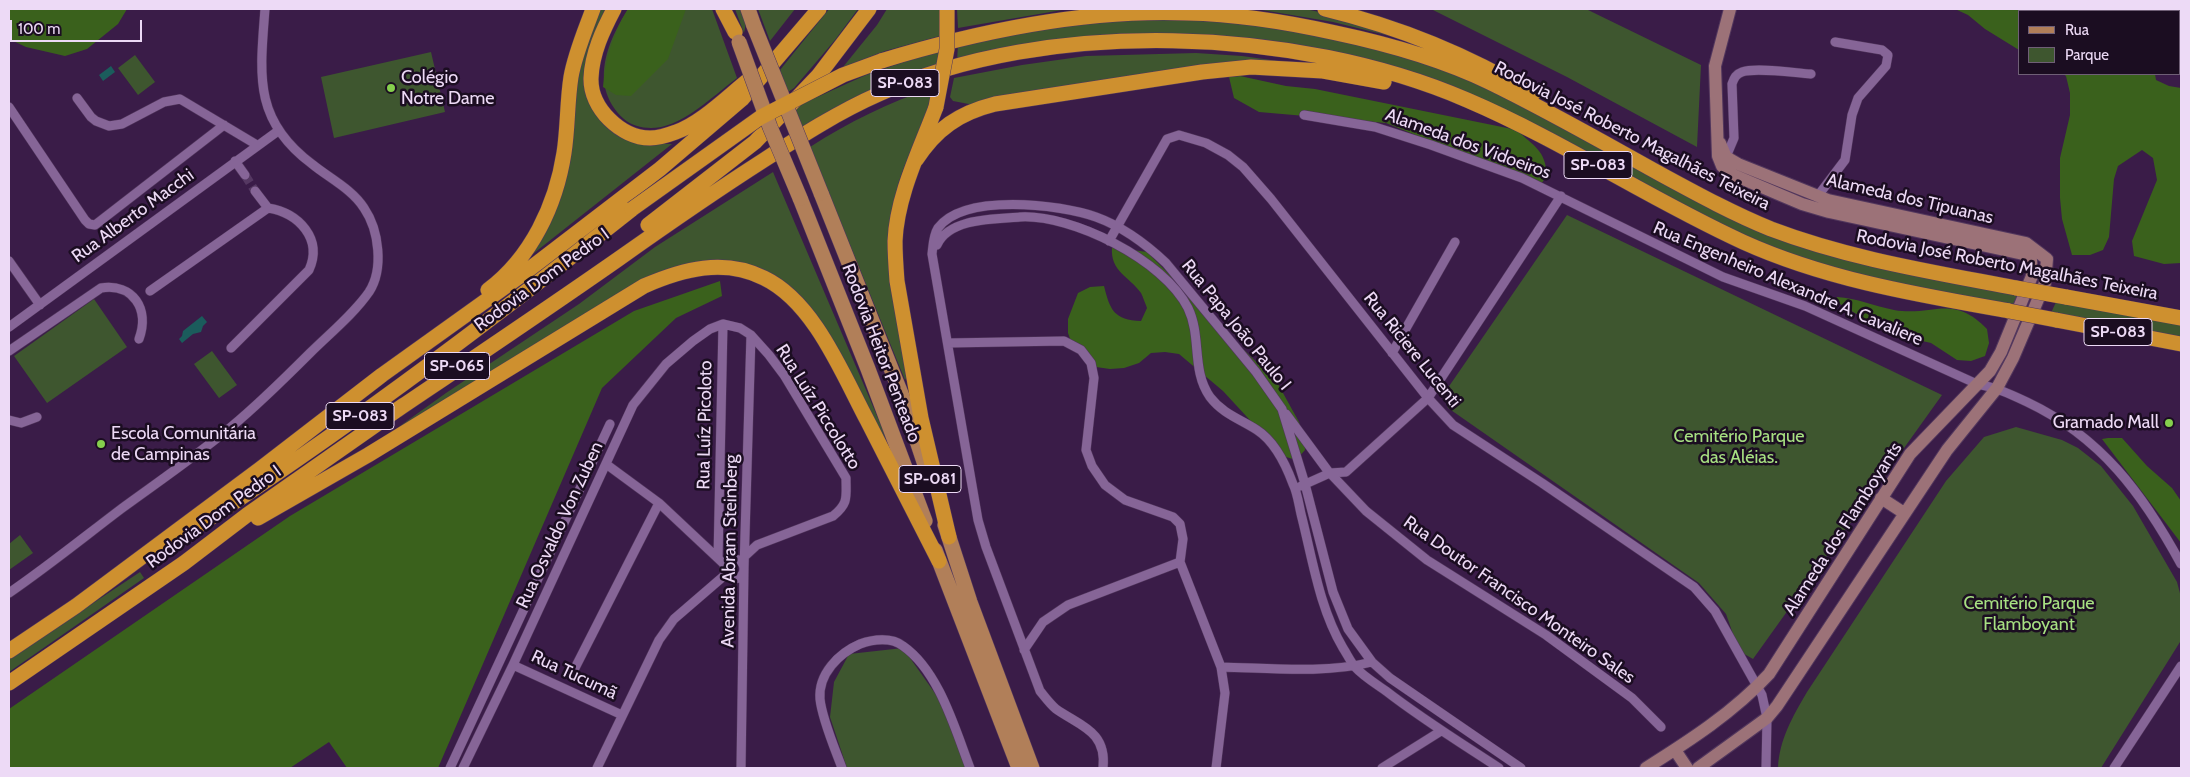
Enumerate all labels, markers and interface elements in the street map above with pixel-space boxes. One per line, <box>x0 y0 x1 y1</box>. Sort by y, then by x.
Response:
scale bar <box>12 10 145 42</box>
legend <box>2018 10 2180 75</box>
text: 100 m <box>18 20 60 38</box>
text: Rua <box>2065 21 2089 39</box>
text: Parque <box>2065 46 2109 64</box>
street label: Rodovia José Roberto Magalhães Teixeira <box>1491 57 1773 215</box>
place label: Colégio Notre Dame <box>401 67 495 110</box>
road number: SP-083 <box>871 70 939 96</box>
marker: Colégio Notre Dame <box>385 82 397 94</box>
street label: Alameda dos Vidoeiros <box>1382 104 1554 184</box>
road number: SP-083 <box>1564 152 1632 178</box>
street label: Rua Alberto Macchi <box>68 164 198 268</box>
street label: Alameda dos Tipuanas <box>1825 169 1995 229</box>
street label: Rua Engenheiro Alexandre A. Cavaliere <box>1650 217 1926 351</box>
street label: Rodovia Dom Pedro I <box>470 224 614 336</box>
street label: Rodovia José Roberto Magalhães Teixeira <box>1855 225 2159 305</box>
street label: Rua Papa João Paulo I <box>1177 255 1295 395</box>
street label: Rodovia Heitor Penteado <box>837 261 925 445</box>
street label: Rua Riciere Lucenti <box>1359 288 1465 412</box>
road number: SP-083 <box>2084 318 2152 346</box>
street label: Rua Luíz Piccolotto <box>771 341 865 473</box>
road number: SP-065 <box>424 352 490 380</box>
street label: Rua Luíz Picoloto <box>693 360 717 490</box>
road number: SP-083 <box>326 402 394 430</box>
place label: Gramado Mall <box>2053 412 2159 434</box>
marker: Gramado Mall <box>2163 417 2175 429</box>
place label: Escola Comunitária de Campinas <box>111 423 256 466</box>
park label: Cemitério Parque das Aléias. <box>1673 426 1805 468</box>
marker: Escola Comunitária de Campinas <box>95 438 107 450</box>
street label: Rua Osvaldo Von Zuben <box>512 438 608 612</box>
street label: Alameda dos Flamboyants <box>1779 439 1907 619</box>
street label: Avenida Abram Steinberg <box>718 454 742 648</box>
street label: Rodovia Dom Pedro I <box>142 461 286 573</box>
road number: SP-081 <box>899 466 961 492</box>
street label: Rua Doutor Francisco Monteiro Sales <box>1399 512 1639 688</box>
park label: Cemitério Parque Flamboyant <box>1963 593 2095 636</box>
street label: Rua Tucumã <box>528 646 620 704</box>

